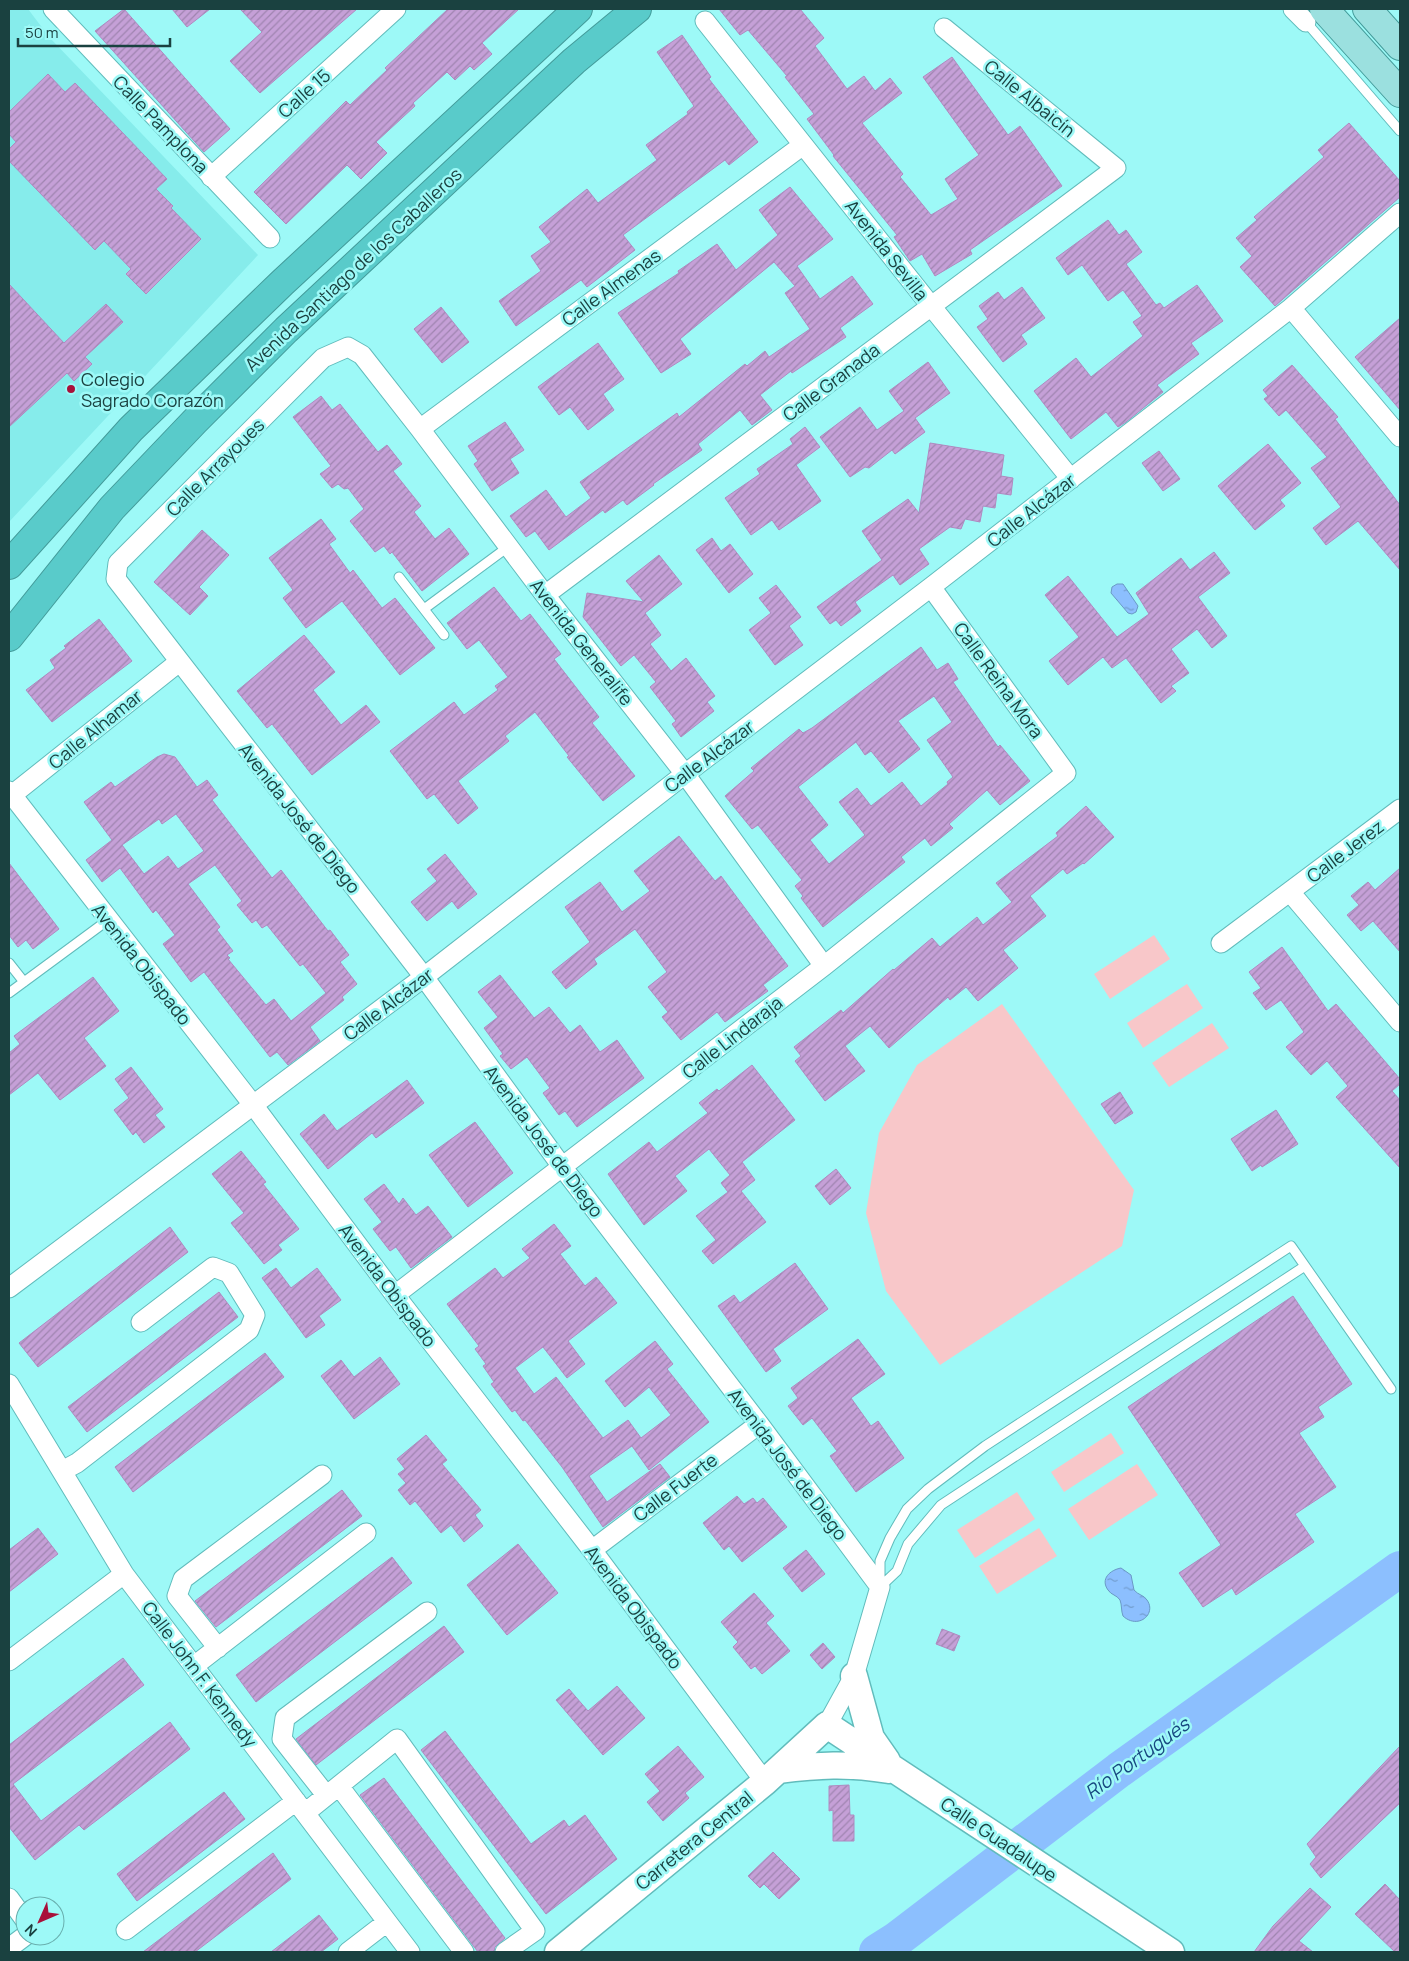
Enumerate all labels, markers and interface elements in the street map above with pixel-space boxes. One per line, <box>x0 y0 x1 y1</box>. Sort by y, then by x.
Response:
scale bar <box>18 15 170 47</box>
text: 50 m <box>25 22 59 43</box>
street label: Calle Albaicín <box>980 54 1080 142</box>
street label: Calle 15 <box>273 63 335 123</box>
street label: Calle Pamplona <box>108 70 214 178</box>
street label: Avenida Santiago de los Caballeros <box>239 162 467 376</box>
street label: Avenida Sevilla <box>840 195 934 305</box>
street label: Calle Almenas <box>557 243 665 331</box>
street label: Calle Granada <box>778 338 884 426</box>
place label: Colegio Sagrado Corazón <box>81 367 224 412</box>
marker: Colegio Sagrado Corazón <box>65 383 77 395</box>
street label: Calle Arrayoues <box>161 413 269 521</box>
street label: Calle Alcázar <box>982 467 1081 552</box>
street label: Avenida Generalife <box>525 574 639 710</box>
street label: Calle Reina Mora <box>949 617 1049 743</box>
street label: Calle Alhamar <box>43 684 147 774</box>
street label: Calle Alcázar <box>659 714 759 798</box>
street label: Avenida José de Diego <box>234 738 366 898</box>
street label: Calle Jerez <box>1302 814 1388 888</box>
street label: Avenida Obispado <box>87 898 197 1030</box>
street label: Calle Alcázar <box>338 962 438 1046</box>
street label: Calle Lindaraja <box>677 990 787 1084</box>
street label: Avenida José de Diego <box>479 1060 609 1222</box>
street label: Avenida Obispado <box>334 1219 442 1351</box>
street label: Avenida José de Diego <box>723 1383 853 1545</box>
street label: Calle Fuerte <box>628 1447 722 1527</box>
street label: Avenida Obispado <box>580 1541 688 1673</box>
street label: Calle John F. Kennedy <box>137 1596 263 1752</box>
water label: Río Portugués <box>1079 1710 1196 1805</box>
street label: Carretera Central <box>630 1785 758 1895</box>
street label: Calle Guadalupe <box>936 1791 1062 1887</box>
north arrow <box>15 1896 65 1946</box>
text: N <box>20 1920 41 1941</box>

